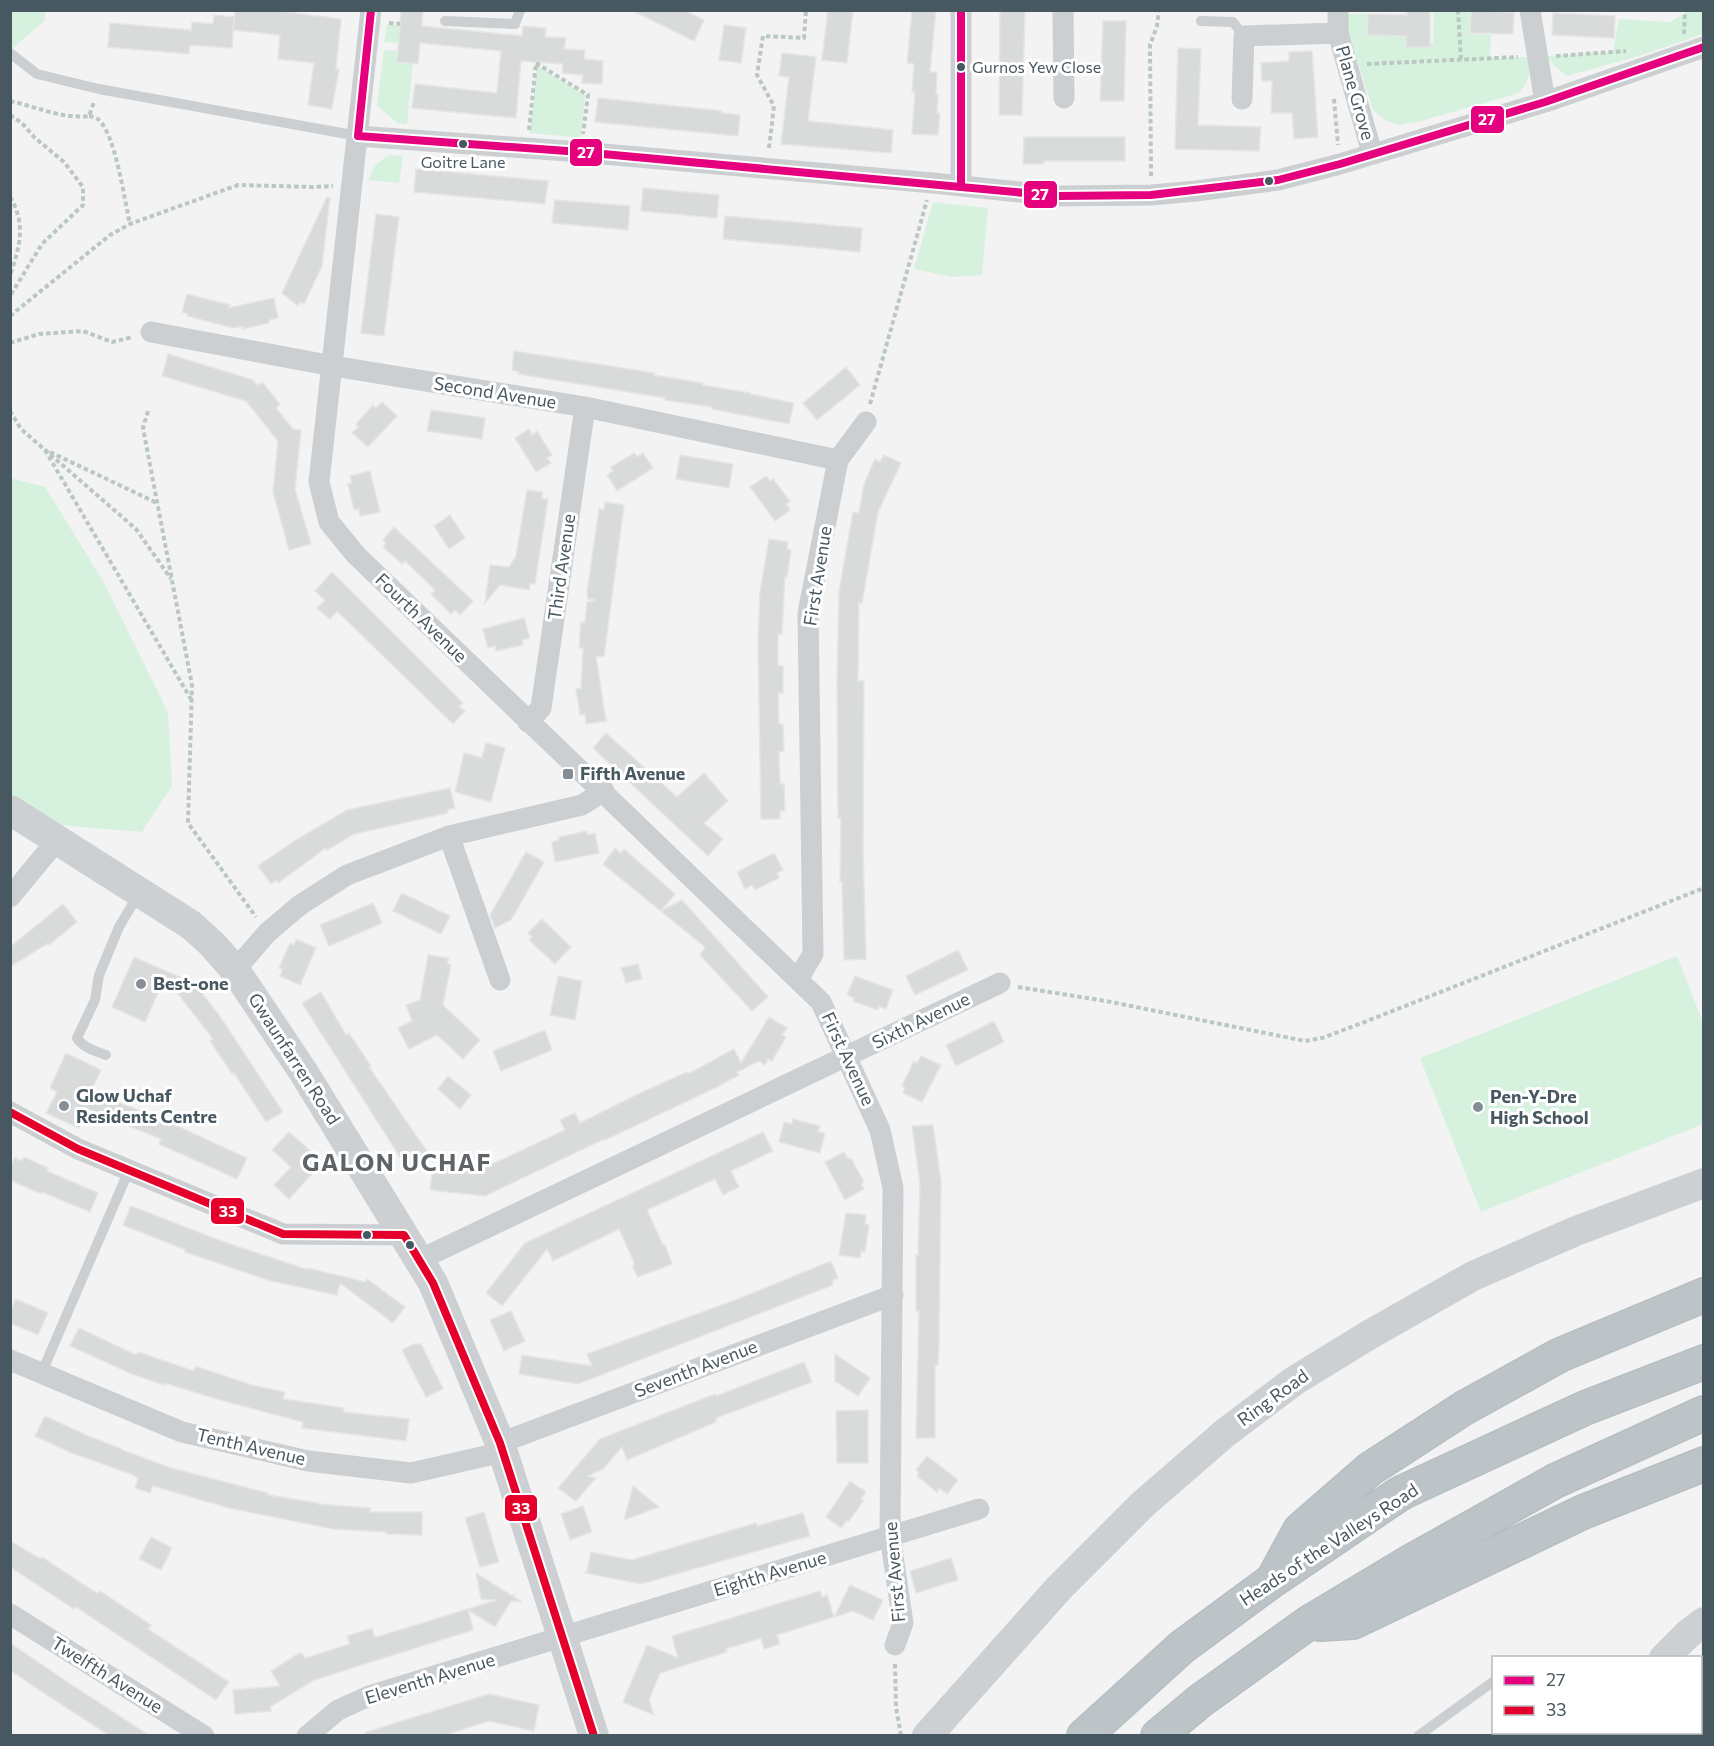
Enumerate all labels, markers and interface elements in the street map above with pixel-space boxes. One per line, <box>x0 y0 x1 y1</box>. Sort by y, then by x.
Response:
street label: Plane Grove <box>1332 43 1380 143</box>
place label: Gurnos Yew Close <box>972 57 1101 76</box>
marker: Gurnos Yew Close <box>955 61 967 73</box>
line badge: 27 <box>1470 105 1505 134</box>
text: 27 <box>1478 109 1496 128</box>
marker: Goitre Lane <box>457 138 469 150</box>
line badge: 27 <box>569 138 603 167</box>
text: 27 <box>577 142 595 161</box>
place label: Goitre Lane <box>421 152 505 171</box>
unlabelled marker <box>1263 175 1275 187</box>
line badge: 27 <box>1023 180 1058 209</box>
text: 27 <box>1031 184 1049 203</box>
street label: Second Avenue <box>432 371 558 413</box>
street label: Third Avenue <box>543 512 579 621</box>
street label: First Avenue <box>798 524 836 627</box>
street label: Fourth Avenue <box>371 568 472 667</box>
place label: Fifth Avenue <box>580 762 685 784</box>
marker: Fifth Avenue <box>561 767 575 781</box>
place label: Best-one <box>153 972 229 994</box>
marker: Best-one <box>134 977 148 991</box>
street label: Sixth Avenue <box>868 987 973 1053</box>
street label: Gwaunfarren Road <box>244 989 346 1128</box>
street label: First Avenue <box>818 1008 880 1109</box>
place label: Glow Uchaf Residents Centre <box>76 1084 217 1127</box>
place label: Pen-Y-Dre High School <box>1490 1085 1589 1128</box>
marker: Glow Uchaf Residents Centre <box>57 1099 71 1113</box>
marker: Pen-Y-Dre High School <box>1471 1100 1485 1114</box>
district label: GALON UCHAF <box>302 1147 492 1176</box>
line badge: 33 <box>210 1197 245 1225</box>
text: 33 <box>219 1201 237 1220</box>
unlabelled marker <box>361 1229 373 1241</box>
unlabelled marker <box>404 1239 416 1251</box>
street label: Seventh Avenue <box>631 1335 760 1402</box>
street label: Ring Road <box>1233 1364 1312 1430</box>
street label: Tenth Avenue <box>195 1423 308 1469</box>
street label: Heads of the Valleys Road <box>1235 1478 1422 1610</box>
line badge: 33 <box>504 1494 538 1522</box>
text: 33 <box>512 1498 530 1517</box>
street label: First Avenue <box>879 1521 909 1623</box>
street label: Eighth Avenue <box>711 1545 829 1601</box>
street label: Twelfth Avenue <box>48 1631 167 1717</box>
street label: Eleventh Avenue <box>362 1648 497 1708</box>
legend <box>1492 1656 1702 1734</box>
text: 27 <box>1546 1668 1565 1690</box>
text: 33 <box>1546 1698 1567 1720</box>

